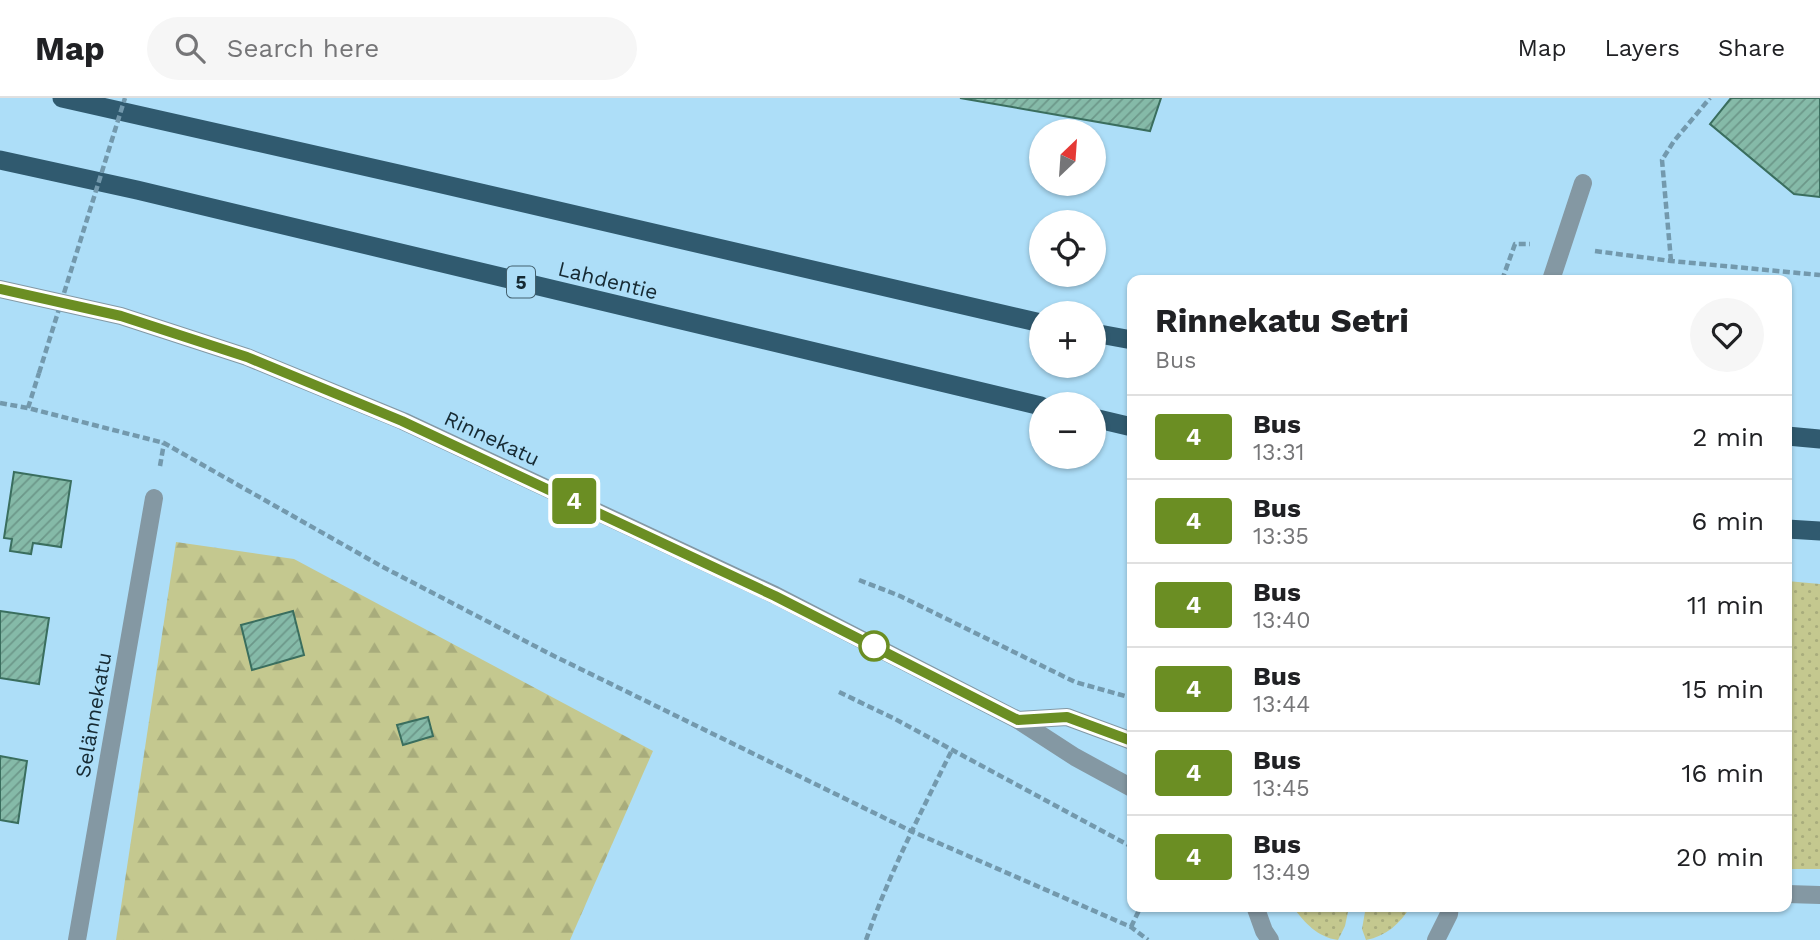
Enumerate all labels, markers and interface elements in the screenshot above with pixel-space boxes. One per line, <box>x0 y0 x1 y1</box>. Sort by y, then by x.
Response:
search box <box>147 17 637 80</box>
text: Map <box>35 29 105 68</box>
icon: search <box>171 29 209 67</box>
text: Search here <box>227 33 379 63</box>
text: Map <box>1518 34 1566 62</box>
text: Layers <box>1604 34 1680 62</box>
text: Share <box>1718 34 1785 62</box>
north arrow <box>1029 119 1106 196</box>
map controls <box>1029 119 1106 469</box>
button: locate <box>1029 210 1106 287</box>
street label: Lahdentie <box>555 256 661 304</box>
road number: 5 <box>507 266 535 298</box>
button: heart <box>1690 298 1764 372</box>
button: + <box>1029 301 1106 378</box>
text: Rinnekatu Setri <box>1155 301 1409 340</box>
text: Bus <box>1155 347 1196 374</box>
button: − <box>1029 392 1106 469</box>
street label: Rinnekatu <box>440 405 544 471</box>
text: Bus <box>1253 409 1301 439</box>
text: 2 min <box>1692 422 1764 452</box>
text: 4 <box>1186 423 1201 451</box>
text: 13:31 <box>1253 439 1305 466</box>
line badge: 4 <box>551 478 597 524</box>
text: 4 <box>566 487 582 515</box>
text: Bus <box>1253 493 1301 523</box>
text: 6 min <box>1692 506 1764 536</box>
text: 4 <box>1186 507 1201 535</box>
text: 13:35 <box>1253 523 1309 550</box>
text: Bus <box>1253 577 1301 607</box>
text: 11 min <box>1687 590 1764 620</box>
text: 4 <box>1186 591 1201 619</box>
text: 13:40 <box>1253 607 1311 634</box>
unlabelled marker <box>859 631 889 661</box>
street label: Selännekatu <box>70 650 116 780</box>
text: Bus <box>1253 661 1301 691</box>
text: 15 min <box>1682 674 1764 704</box>
text: 4 <box>1186 675 1201 703</box>
text: 13:44 <box>1253 691 1310 718</box>
text: Bus <box>1253 745 1301 775</box>
text: 16 min <box>1681 758 1764 788</box>
text: 4 <box>1186 759 1201 787</box>
text: 13:45 <box>1253 775 1310 802</box>
text: Bus <box>1253 829 1301 859</box>
text: 20 min <box>1676 842 1764 872</box>
text: 4 <box>1186 843 1201 871</box>
text: 13:49 <box>1253 859 1310 886</box>

